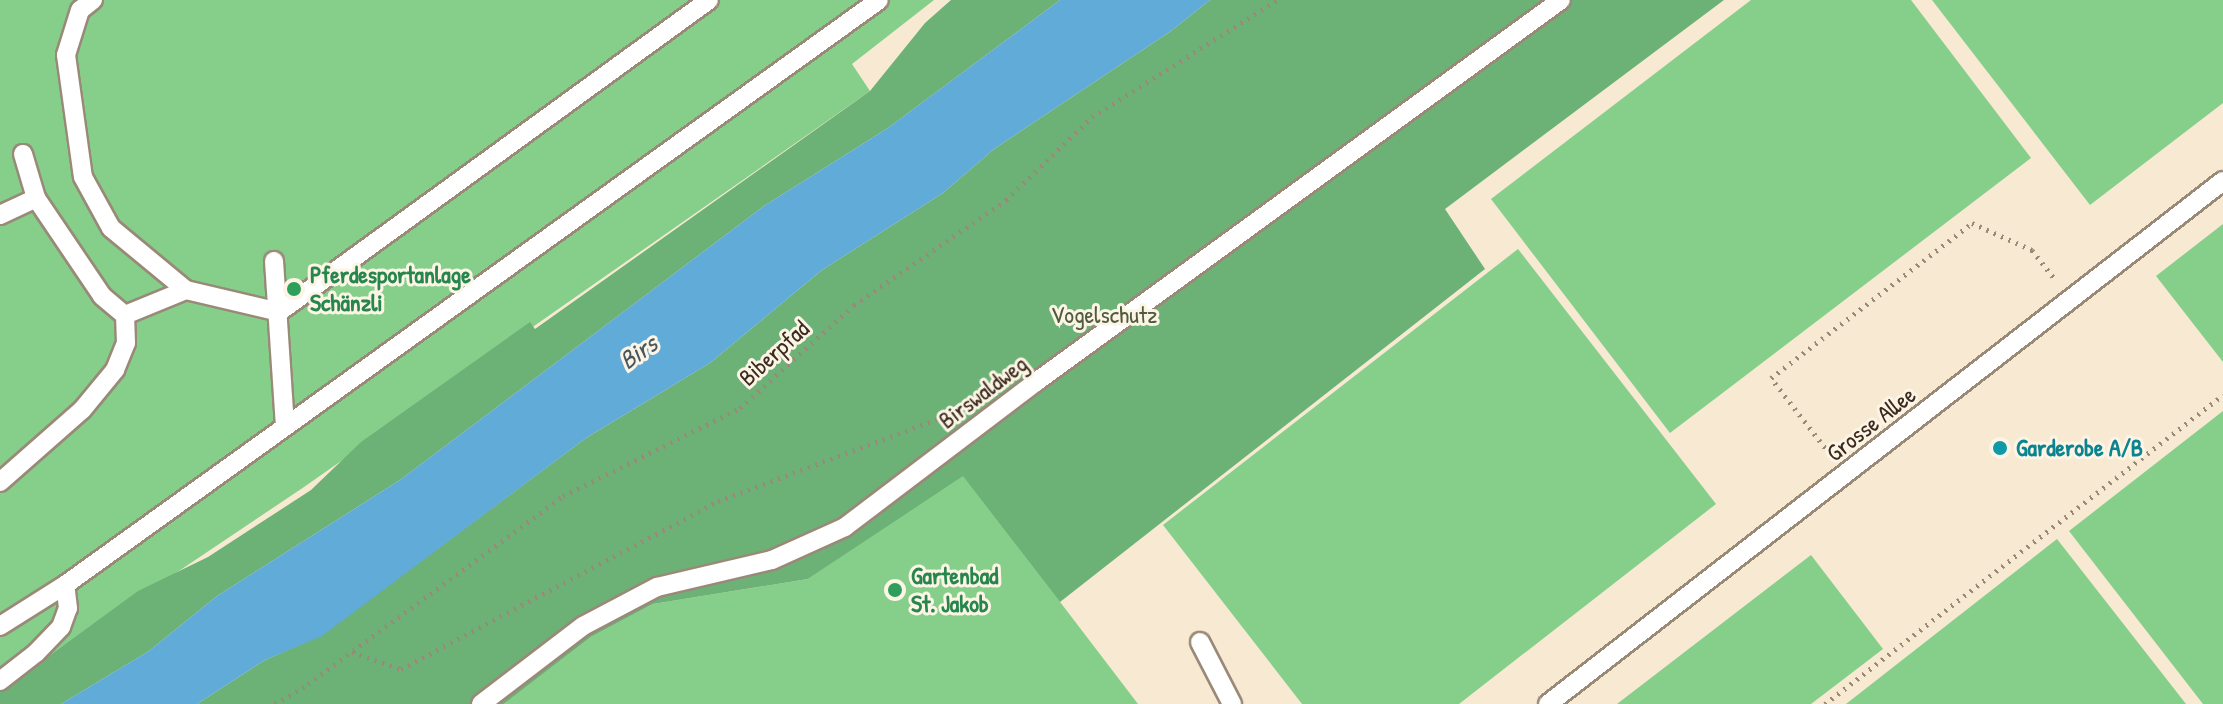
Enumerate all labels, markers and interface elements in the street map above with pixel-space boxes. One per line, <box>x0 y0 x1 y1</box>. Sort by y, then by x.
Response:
place label: Pferdesportanlage Schänzli <box>310 261 471 317</box>
marker: Pferdesportanlage Schänzli <box>285 280 303 298</box>
park label: Vogelschutz <box>1051 301 1157 329</box>
street label: Biberpfad <box>733 314 815 392</box>
water label: Birs <box>613 328 663 376</box>
street label: Birswaldweg <box>933 349 1033 435</box>
street label: Grosse Allee <box>1821 380 1921 468</box>
place label: Garderobe A/B <box>2016 434 2143 462</box>
marker: Garderobe A/B <box>1991 439 2009 457</box>
place label: Gartenbad St. Jakob <box>911 562 998 618</box>
marker: Gartenbad St. Jakob <box>886 581 904 599</box>

